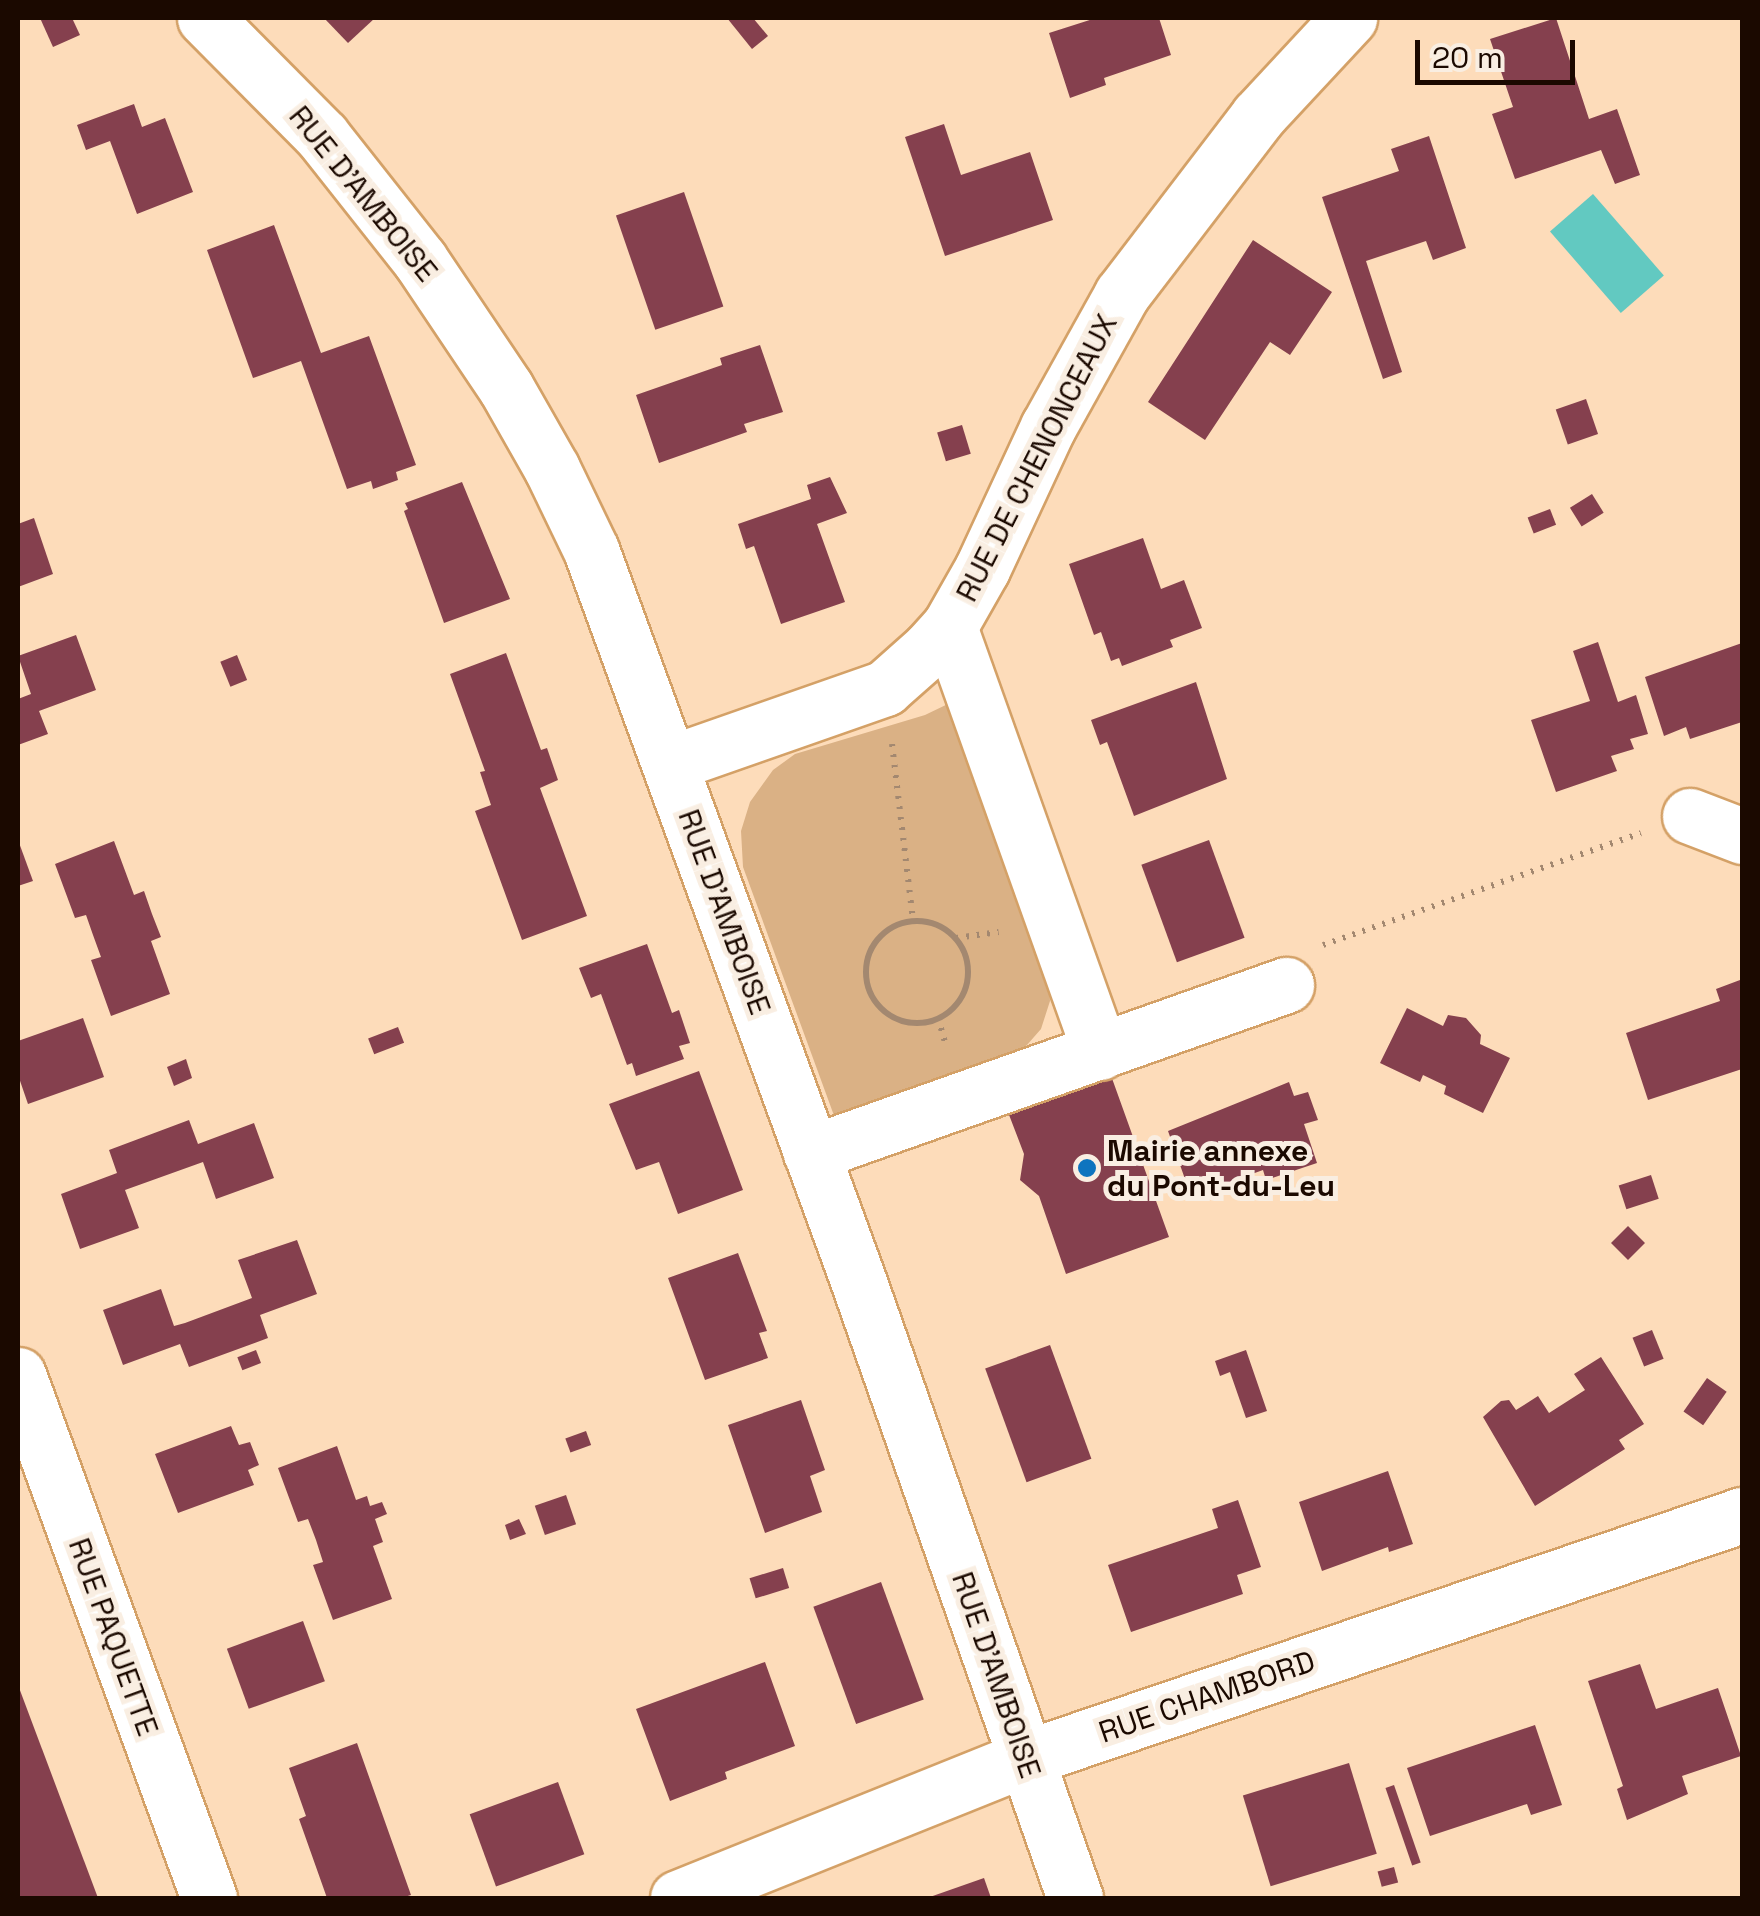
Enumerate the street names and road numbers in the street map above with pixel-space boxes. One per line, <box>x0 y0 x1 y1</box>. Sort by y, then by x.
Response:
street label: RUE D'AMBOISE <box>281 99 445 289</box>
street label: RUE DE CHENONCEAUX <box>949 308 1125 608</box>
street label: RUE D'AMBOISE <box>670 805 778 1019</box>
street label: RUE PAQUETTE <box>61 1533 165 1741</box>
street label: RUE D'AMBOISE <box>944 1567 1048 1783</box>
street label: RUE CHAMBORD <box>1094 1643 1320 1751</box>

